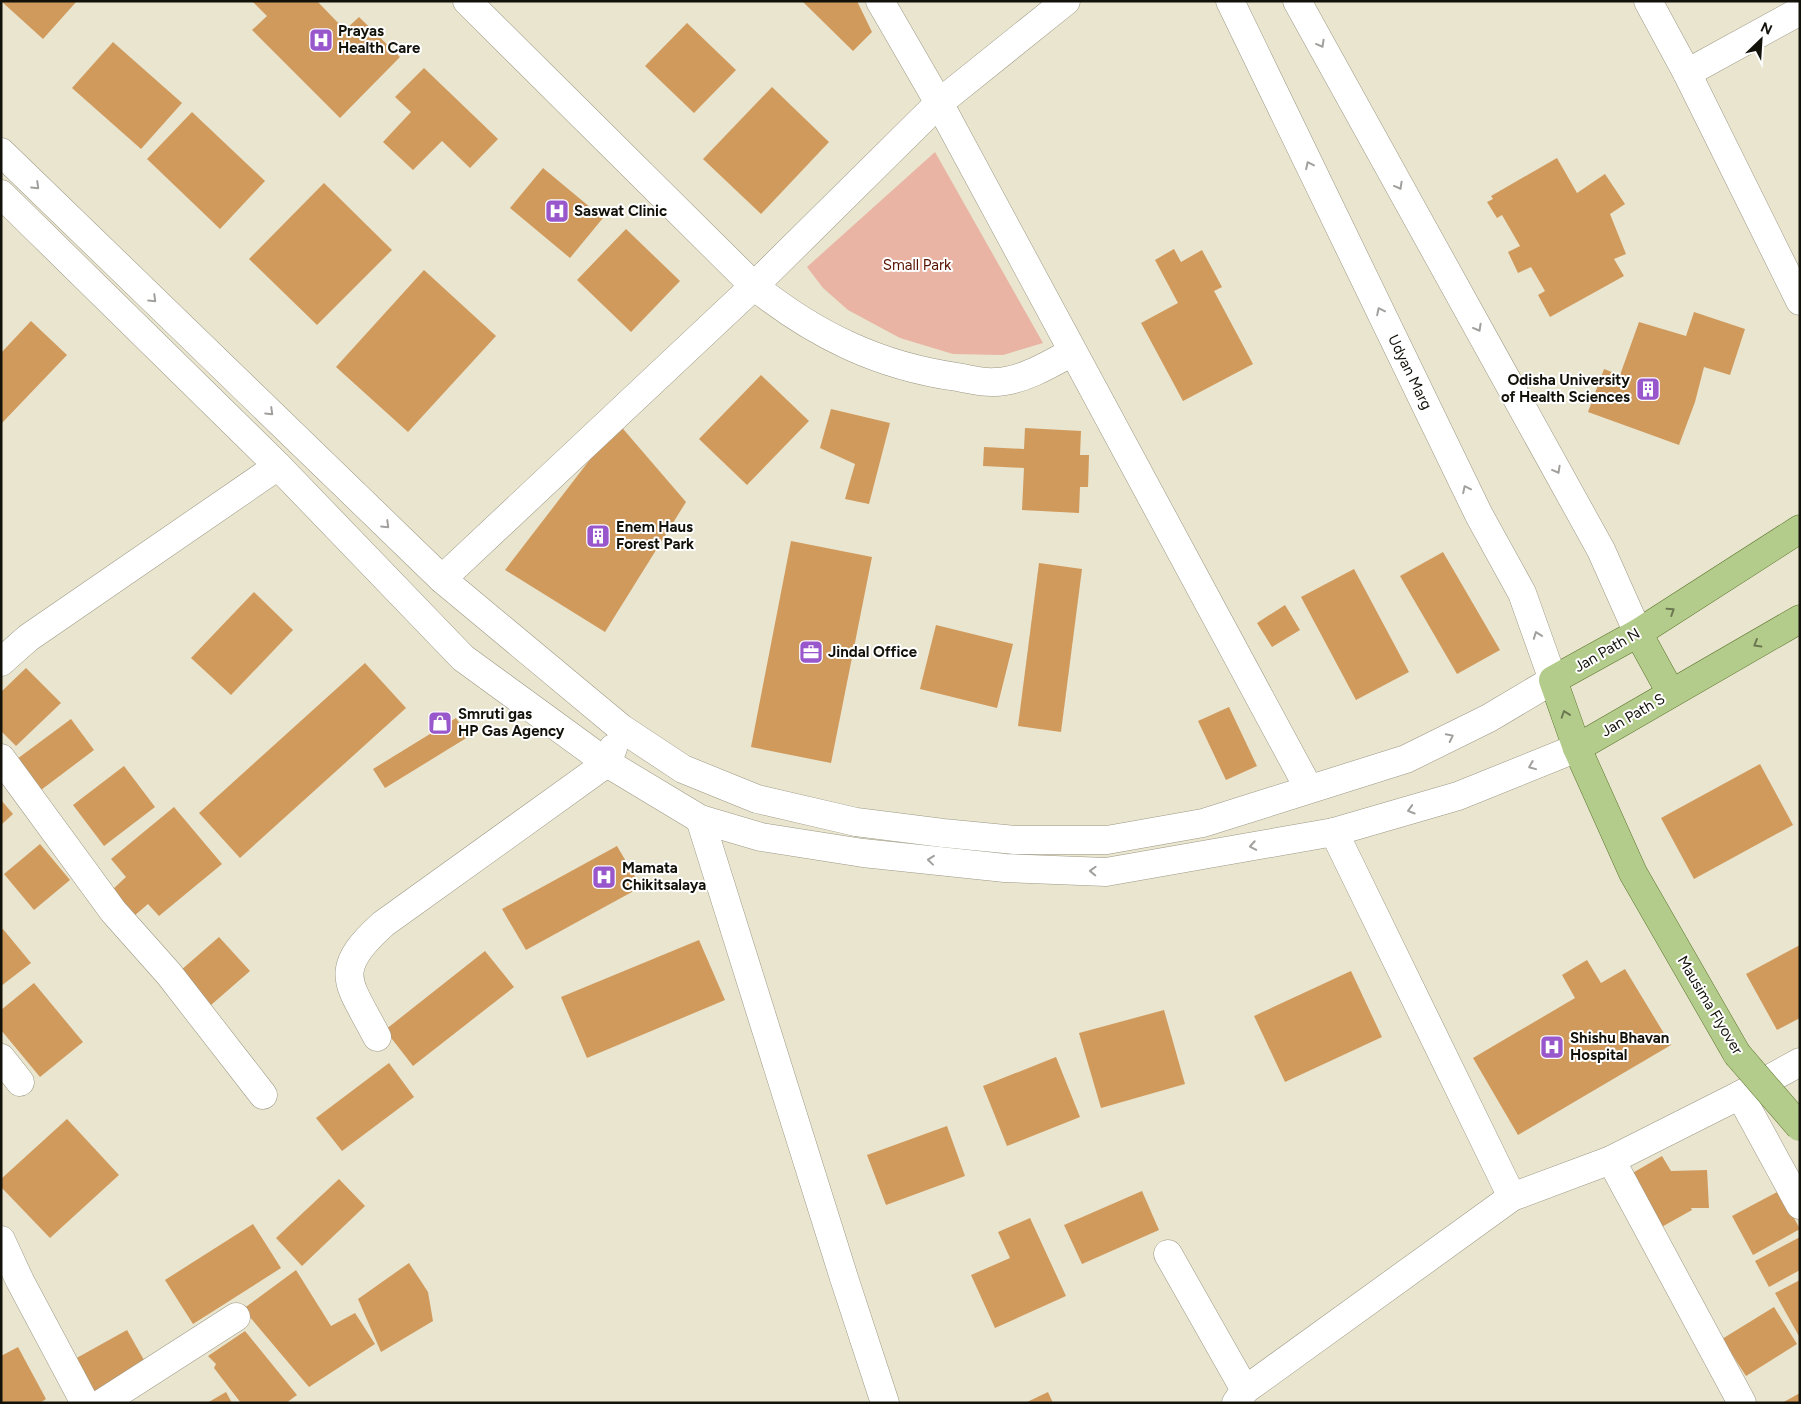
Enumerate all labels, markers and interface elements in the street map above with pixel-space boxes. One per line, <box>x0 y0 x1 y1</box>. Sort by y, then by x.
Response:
north arrow <box>1736 15 1786 65</box>
text: N <box>1758 19 1775 39</box>
place label: Prayas Health Care <box>338 22 421 57</box>
hospital icon: Prayas Health Care <box>308 27 334 53</box>
one-way arrow <box>1314 39 1324 48</box>
one-way arrow <box>1305 161 1315 170</box>
one-way arrow <box>31 180 40 189</box>
one-way arrow <box>1393 181 1403 190</box>
hospital icon: Saswat Clinic <box>544 198 570 224</box>
place label: Saswat Clinic <box>574 202 667 220</box>
park label: Small Park <box>883 256 952 274</box>
one-way arrow <box>147 293 156 302</box>
one-way arrow <box>1376 307 1386 316</box>
one-way arrow <box>1472 323 1482 332</box>
street label: Udyan Marg <box>1384 332 1436 412</box>
place label: Odisha University of Health Sciences <box>1501 371 1630 406</box>
building icon: Odisha University of Health Sciences <box>1635 376 1661 402</box>
one-way arrow <box>264 406 273 415</box>
one-way arrow <box>1551 465 1561 474</box>
one-way arrow <box>1462 485 1472 494</box>
place label: Enem Haus Forest Park <box>616 518 694 553</box>
one-way arrow <box>381 519 390 528</box>
building icon: Enem Haus Forest Park <box>585 523 611 549</box>
one-way arrow <box>1665 608 1674 618</box>
street label: Jan Path N <box>1571 624 1643 676</box>
one-way arrow <box>1533 631 1543 639</box>
one-way arrow <box>1754 637 1763 647</box>
office icon: Jindal Office <box>798 639 824 665</box>
place label: Jindal Office <box>828 643 918 661</box>
street label: Jan Path S <box>1598 690 1668 740</box>
place label: Smruti gas HP Gas Agency <box>458 705 565 740</box>
shop icon: Smruti gas HP Gas Agency <box>427 710 453 736</box>
one-way arrow <box>1561 710 1571 719</box>
one-way arrow <box>1445 733 1454 743</box>
one-way arrow <box>1528 760 1537 770</box>
one-way arrow <box>1408 804 1416 814</box>
one-way arrow <box>1249 841 1258 851</box>
one-way arrow <box>927 855 935 866</box>
place label: Mamata Chikitsalaya <box>622 859 706 894</box>
hospital icon: Mamata Chikitsalaya <box>591 864 617 890</box>
one-way arrow <box>1089 866 1097 877</box>
street label: Mausima Flyover <box>1673 952 1747 1058</box>
place label: Shishu Bhavan Hospital <box>1570 1029 1669 1064</box>
hospital icon: Shishu Bhavan Hospital <box>1539 1034 1565 1060</box>

